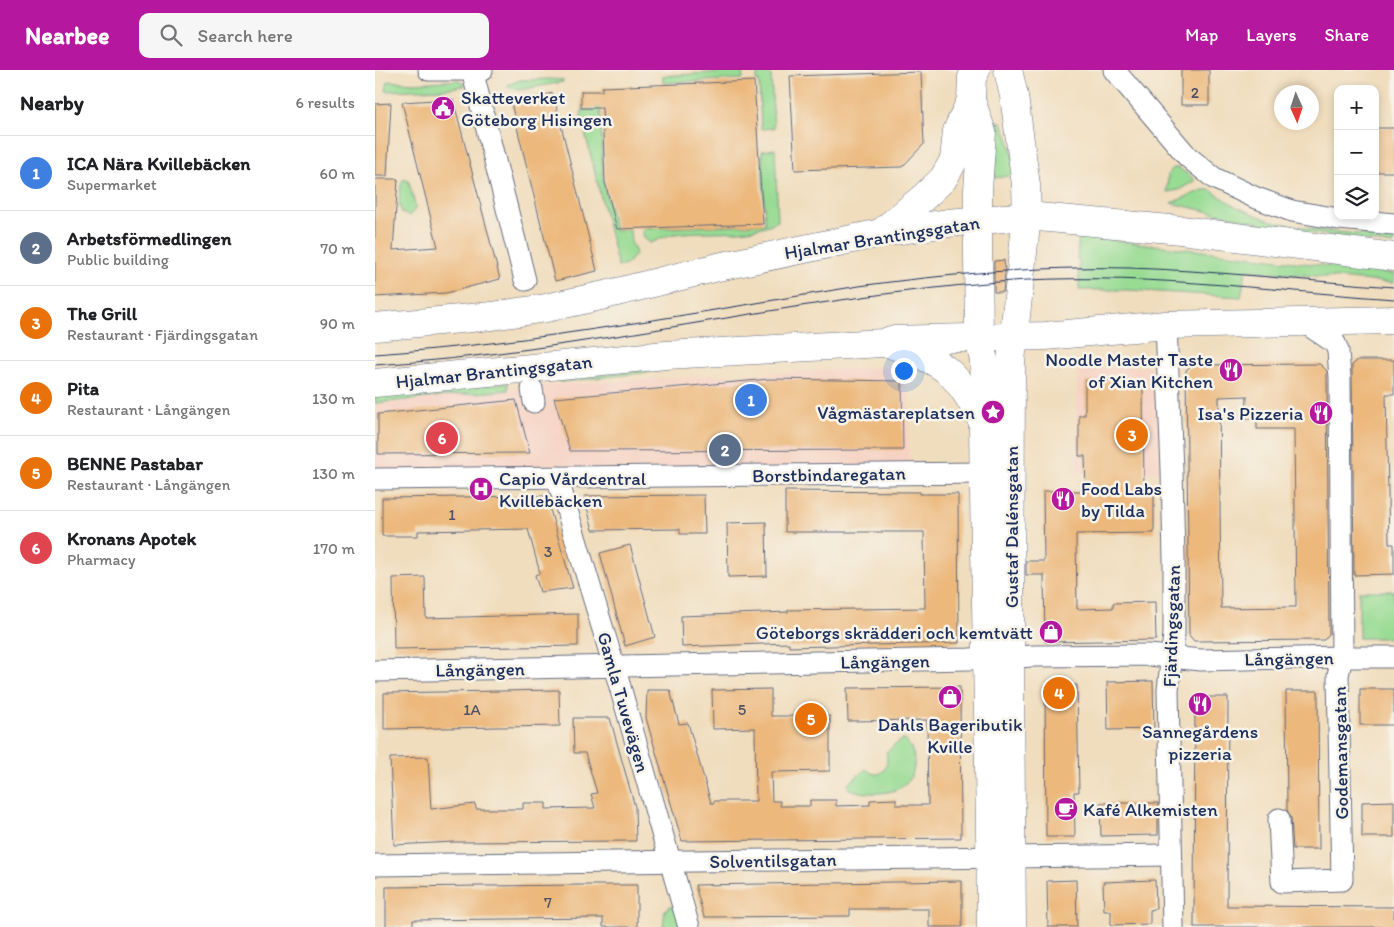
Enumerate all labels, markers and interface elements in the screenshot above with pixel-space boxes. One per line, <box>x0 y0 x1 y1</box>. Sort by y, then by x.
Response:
search box <box>139 13 489 58</box>
text: Nearbee <box>25 21 109 50</box>
icon: search <box>157 21 185 49</box>
text: Search here <box>197 24 293 47</box>
text: Map <box>1185 24 1218 46</box>
text: Layers <box>1246 24 1296 46</box>
text: Share <box>1324 24 1369 46</box>
house number: 2 <box>1191 83 1200 102</box>
north arrow <box>1274 85 1319 130</box>
map controls <box>1334 85 1379 220</box>
button: + <box>1334 85 1379 130</box>
place label: Skatteverket Göteborg Hisingen <box>461 86 612 131</box>
text: Nearby <box>20 90 84 115</box>
text: 6 results <box>295 93 355 112</box>
public building icon: Skatteverket Göteborg Hisingen <box>430 95 456 121</box>
button: − <box>1334 130 1379 175</box>
text: ICA Nära Kvillebäcken <box>67 152 250 175</box>
text: 1 <box>32 164 40 183</box>
text: 60 m <box>320 164 355 183</box>
text: Supermarket <box>67 175 157 194</box>
button: layers <box>1334 175 1379 220</box>
street label: Hjalmar Brantingsgatan <box>783 211 982 264</box>
text: Arbetsförmedlingen <box>67 227 231 250</box>
text: 2 <box>32 239 40 258</box>
text: 70 m <box>320 239 355 258</box>
text: Public building <box>67 250 169 269</box>
text: The Grill <box>67 302 137 325</box>
text: 3 <box>32 314 40 333</box>
text: 90 m <box>320 314 355 333</box>
text: Restaurant · Fjärdingsgatan <box>67 325 258 344</box>
place label: Noodle Master Taste of Xian Kitchen <box>1045 348 1213 393</box>
street label: Hjalmar Brantingsgatan <box>395 350 594 393</box>
restaurant icon: Noodle Master Taste of Xian Kitchen <box>1218 357 1244 383</box>
your location <box>891 358 917 384</box>
text: Pita <box>67 377 99 400</box>
pin: 1 <box>735 381 767 419</box>
text: 4 <box>31 389 41 408</box>
text: 130 m <box>312 389 355 408</box>
place icon: Vågmästareplatsen <box>980 399 1006 425</box>
text: Restaurant · Långängen <box>67 400 230 419</box>
restaurant icon: Isa's Pizzeria <box>1308 400 1334 426</box>
place label: Vågmästareplatsen <box>817 401 975 424</box>
place label: Isa's Pizzeria <box>1197 402 1303 425</box>
pin: 3 <box>1116 416 1148 454</box>
pin: 6 <box>426 419 458 457</box>
pin: 2 <box>709 431 741 469</box>
street label: Gustaf Dalénsgatan <box>1000 446 1023 608</box>
text: BENNE Pastabar <box>67 452 203 475</box>
street label: Borstbindaregatan <box>752 462 906 487</box>
text: 5 <box>32 464 40 483</box>
text: 130 m <box>312 464 355 483</box>
place label: Capio Vårdcentral Kvillebäcken <box>499 467 647 512</box>
text: Restaurant · Långängen <box>67 475 230 494</box>
hospital icon: Capio Vårdcentral Kvillebäcken <box>468 476 494 502</box>
place label: Food Labs by Tilda <box>1081 477 1162 522</box>
restaurant icon: Food Labs by Tilda <box>1050 486 1076 512</box>
house number: 1 <box>448 505 456 524</box>
text: Kronans Apotek <box>67 527 196 550</box>
text: 6 <box>32 539 40 558</box>
text: 170 m <box>313 539 355 558</box>
house number: 3 <box>544 542 553 561</box>
text: Pharmacy <box>67 550 135 569</box>
street label: Fjärdingsgatan <box>1158 564 1185 688</box>
shop icon: Göteborgs skrädderi och kemtvätt <box>1038 619 1064 645</box>
place label: Göteborgs skrädderi och kemtvätt <box>756 621 1033 644</box>
street label: Gamla Tuvevägen <box>592 629 655 775</box>
street label: Långängen <box>1244 646 1334 671</box>
street label: Långängen <box>840 649 930 674</box>
street label: Långängen <box>435 657 525 682</box>
pin: 4 <box>1043 674 1075 712</box>
shop icon: Dahls Bageributik Kville <box>937 684 963 710</box>
street label: Godemansgatan <box>1328 686 1353 820</box>
restaurant icon: Sannegårdens pizzeria <box>1187 691 1213 717</box>
house number: 1A <box>463 700 481 719</box>
house number: 5 <box>738 700 746 719</box>
pin: 5 <box>795 700 827 738</box>
place label: Dahls Bageributik Kville <box>877 713 1023 758</box>
place label: Sannegårdens pizzeria <box>1142 720 1258 765</box>
cafe icon: Kafé Alkemisten <box>1053 796 1079 822</box>
place label: Kafé Alkemisten <box>1083 798 1218 821</box>
street label: Solventilsgatan <box>709 848 837 873</box>
house number: 7 <box>544 893 552 912</box>

